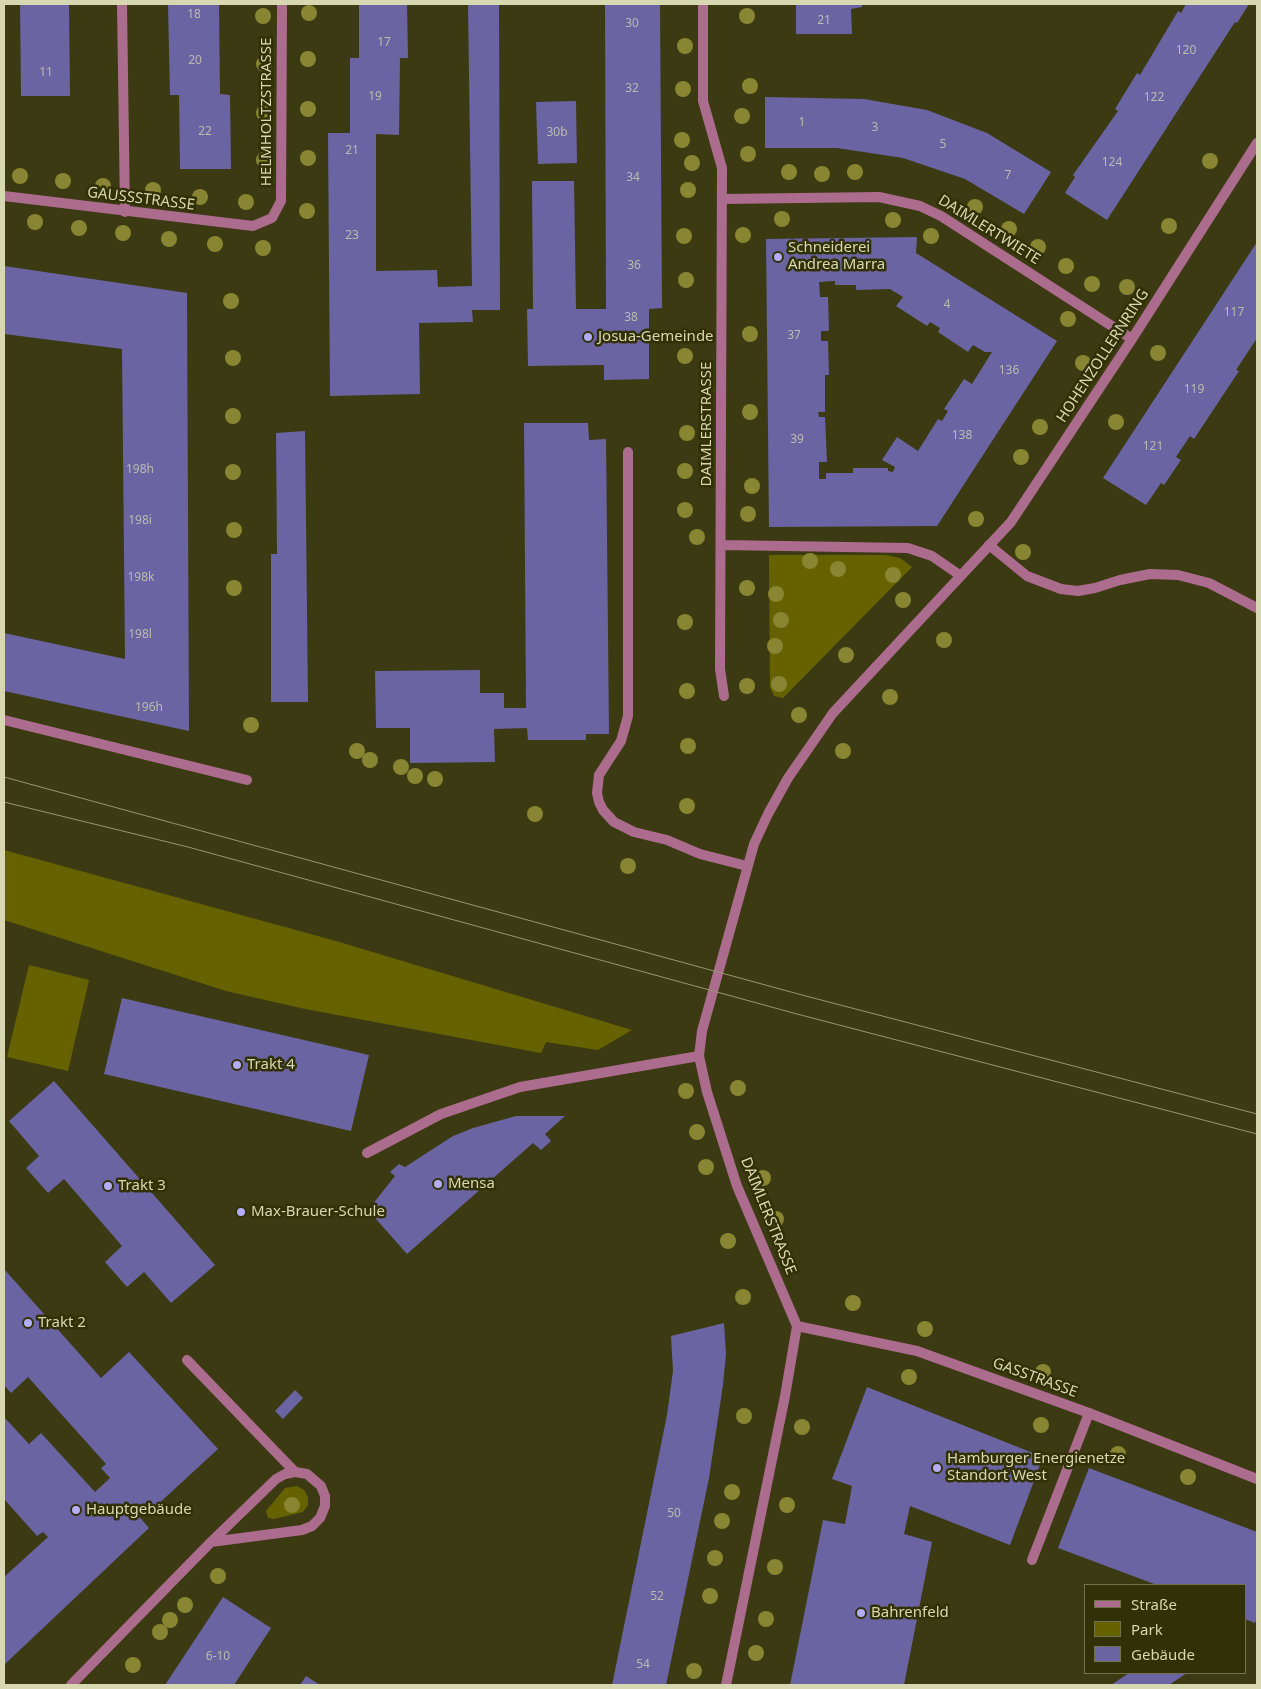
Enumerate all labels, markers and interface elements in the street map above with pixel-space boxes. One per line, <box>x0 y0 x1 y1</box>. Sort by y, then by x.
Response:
house number: 18 <box>187 8 201 22</box>
house number: 21 <box>817 14 831 28</box>
house number: 30 <box>625 17 639 31</box>
house number: 17 <box>377 36 391 50</box>
street label: HELMHOLTZSTRASSE <box>258 38 276 186</box>
house number: 120 <box>1176 44 1196 58</box>
house number: 20 <box>188 54 202 68</box>
house number: 11 <box>39 66 53 80</box>
house number: 32 <box>625 82 639 96</box>
house number: 19 <box>368 90 382 104</box>
house number: 122 <box>1144 91 1164 105</box>
house number: 1 <box>799 116 805 130</box>
house number: 3 <box>872 121 878 135</box>
house number: 22 <box>198 125 212 139</box>
house number: 30b <box>546 126 568 140</box>
house number: 5 <box>940 138 946 152</box>
house number: 21 <box>345 144 359 158</box>
house number: 124 <box>1102 156 1122 170</box>
house number: 7 <box>1005 169 1011 183</box>
house number: 34 <box>626 171 640 185</box>
street label: GAUSSSTRASSE <box>86 183 196 215</box>
street label: DAIMLERTWIETE <box>935 191 1043 269</box>
house number: 23 <box>345 229 359 243</box>
place label: Schneiderei Andrea Marra <box>788 239 885 274</box>
marker: Schneiderei Andrea Marra <box>772 251 784 263</box>
house number: 36 <box>627 259 641 273</box>
street label: HOHENZOLLERNRING <box>1053 286 1153 426</box>
house number: 4 <box>944 298 950 312</box>
house number: 117 <box>1224 306 1244 320</box>
house number: 38 <box>624 311 638 325</box>
place label: Josua-Gemeinde <box>598 328 714 346</box>
house number: 37 <box>787 329 801 343</box>
marker: Josua-Gemeinde <box>582 331 594 343</box>
street label: DAIMLERSTRASSE <box>698 362 716 486</box>
house number: 136 <box>999 364 1019 378</box>
house number: 119 <box>1184 383 1204 397</box>
house number: 138 <box>952 429 972 443</box>
house number: 39 <box>790 433 804 447</box>
house number: 121 <box>1143 440 1163 454</box>
house number: 198h <box>126 463 154 477</box>
house number: 198i <box>128 514 152 528</box>
house number: 198k <box>128 571 154 585</box>
house number: 198l <box>128 628 152 642</box>
house number: 196h <box>135 701 163 715</box>
place label: Trakt 4 <box>247 1056 295 1074</box>
marker: Trakt 4 <box>231 1059 243 1071</box>
street label: DAIMLERSTRASSE <box>736 1155 800 1277</box>
place label: Mensa <box>448 1175 495 1193</box>
place label: Trakt 3 <box>118 1177 166 1195</box>
marker: Mensa <box>432 1178 444 1190</box>
marker: Trakt 3 <box>102 1180 114 1192</box>
place label: Max-Brauer-Schule <box>251 1203 385 1221</box>
marker: Max-Brauer-Schule <box>235 1206 247 1218</box>
place label: Trakt 2 <box>38 1314 86 1332</box>
marker: Trakt 2 <box>22 1317 34 1329</box>
street label: GASSTRASSE <box>990 1354 1080 1402</box>
place label: Hamburger Energienetze Standort West <box>947 1450 1125 1485</box>
marker: Hamburger Energienetze Standort West <box>931 1462 943 1474</box>
place label: Hauptgebäude <box>86 1501 192 1519</box>
marker: Hauptgebäude <box>70 1504 82 1516</box>
house number: 50 <box>667 1507 681 1521</box>
legend <box>1084 1584 1246 1674</box>
house number: 52 <box>650 1590 664 1604</box>
text: Straße <box>1131 1594 1177 1614</box>
place label: Bahrenfeld <box>871 1604 949 1622</box>
marker: Bahrenfeld <box>855 1607 867 1619</box>
text: Park <box>1131 1619 1163 1639</box>
text: Gebäude <box>1131 1644 1195 1664</box>
house number: 6-10 <box>206 1650 230 1664</box>
house number: 54 <box>636 1658 650 1672</box>

